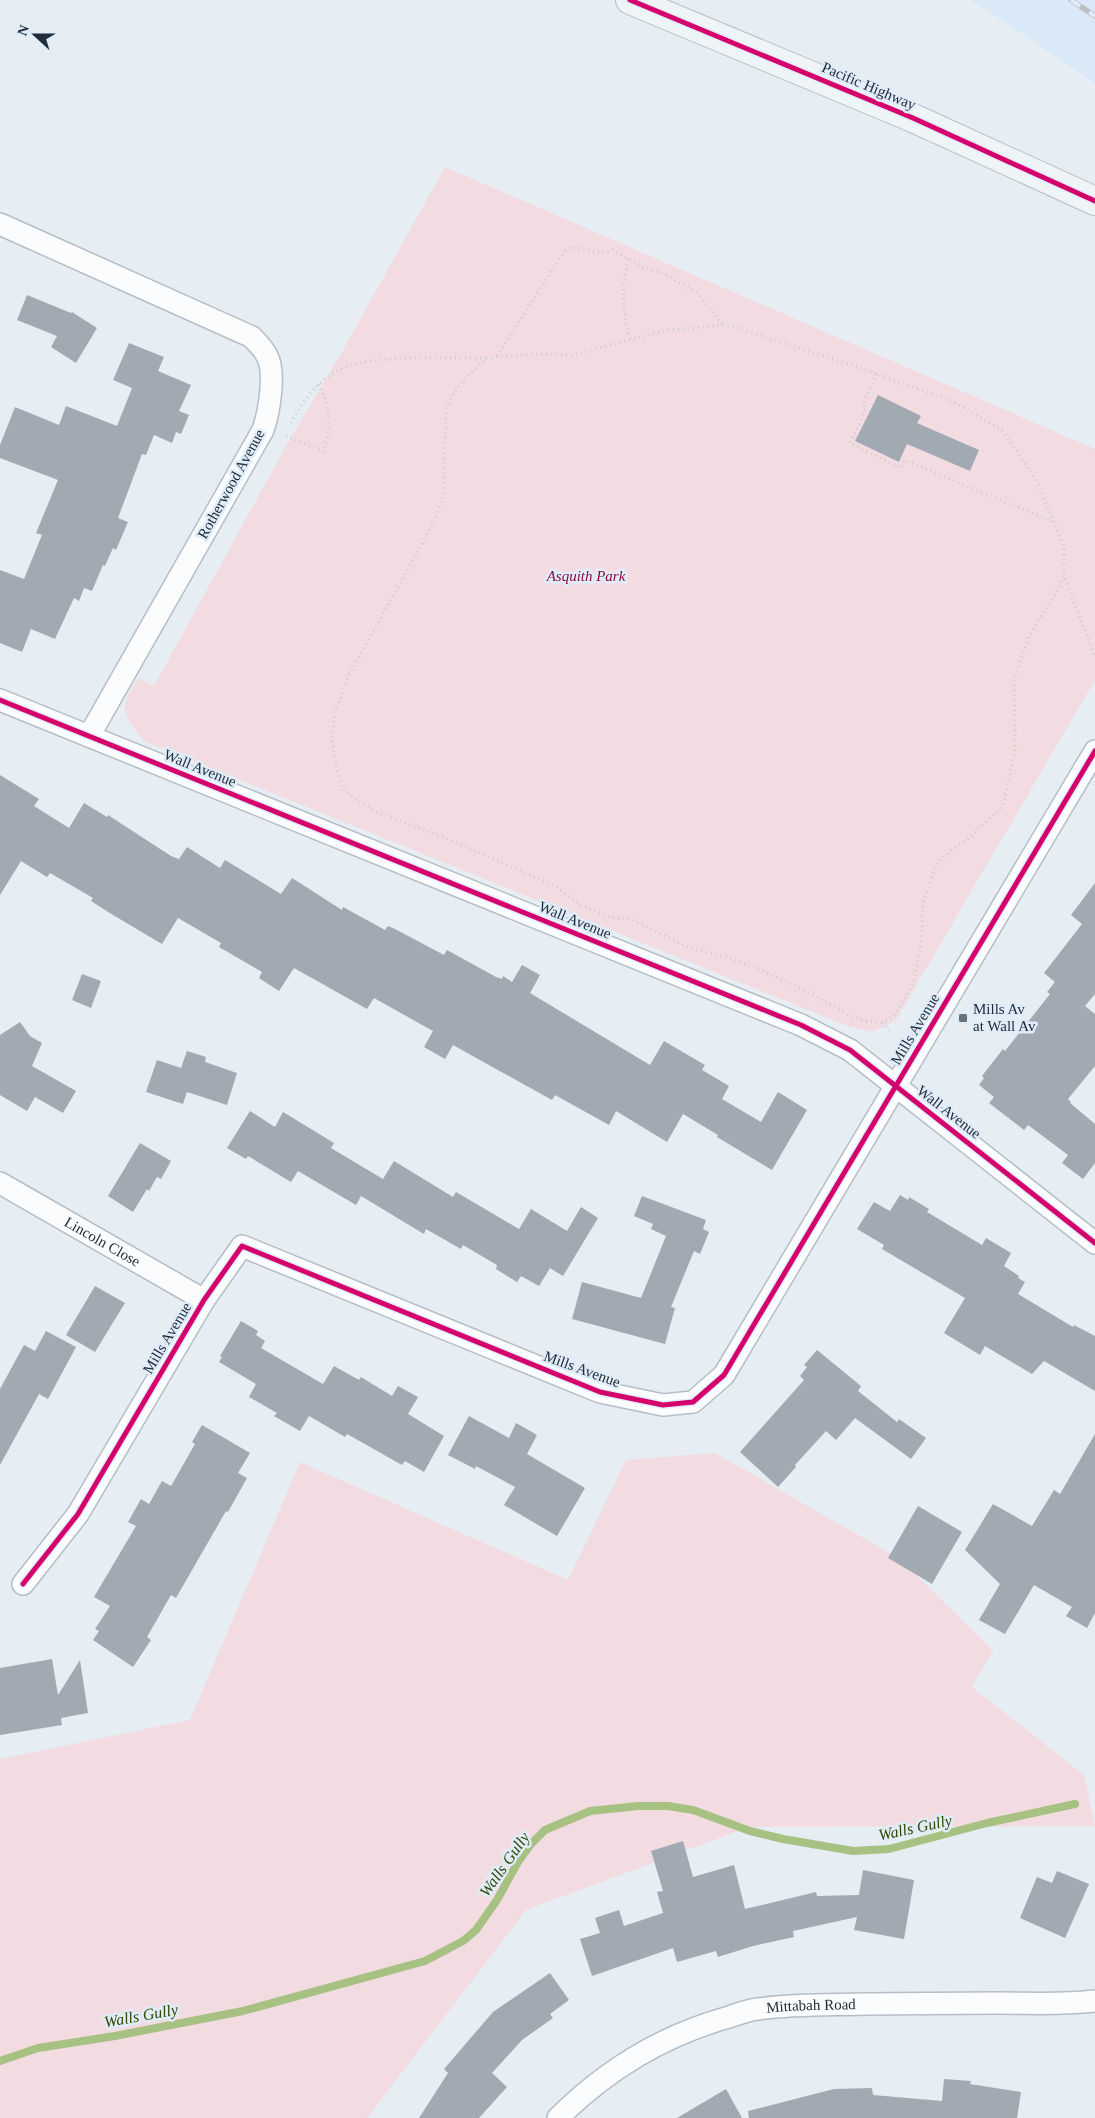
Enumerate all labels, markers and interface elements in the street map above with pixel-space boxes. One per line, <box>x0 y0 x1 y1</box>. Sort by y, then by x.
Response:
north arrow <box>10 10 60 60</box>
text: N <box>15 23 32 38</box>
street label: Pacific Highway <box>820 59 919 113</box>
street label: Rotherwood Avenue <box>194 426 268 542</box>
park label: Asquith Park <box>546 568 626 584</box>
street label: Wall Avenue <box>162 746 239 790</box>
street label: Wall Avenue <box>537 898 614 942</box>
street label: Mills Avenue <box>888 990 943 1067</box>
place label: Mills Av at Wall Av <box>973 1001 1036 1034</box>
marker: Mills Av at Wall Av <box>957 1012 969 1024</box>
street label: Wall Avenue <box>914 1082 984 1142</box>
street label: Lincoln Close <box>62 1214 143 1270</box>
street label: Mills Avenue <box>140 1299 195 1376</box>
street label: Mills Avenue <box>542 1348 623 1390</box>
water label: Walls Gully <box>877 1811 954 1845</box>
water label: Walls Gully <box>476 1828 534 1900</box>
street label: Mittabah Road <box>765 1996 856 2016</box>
water label: Walls Gully <box>103 2000 180 2031</box>

